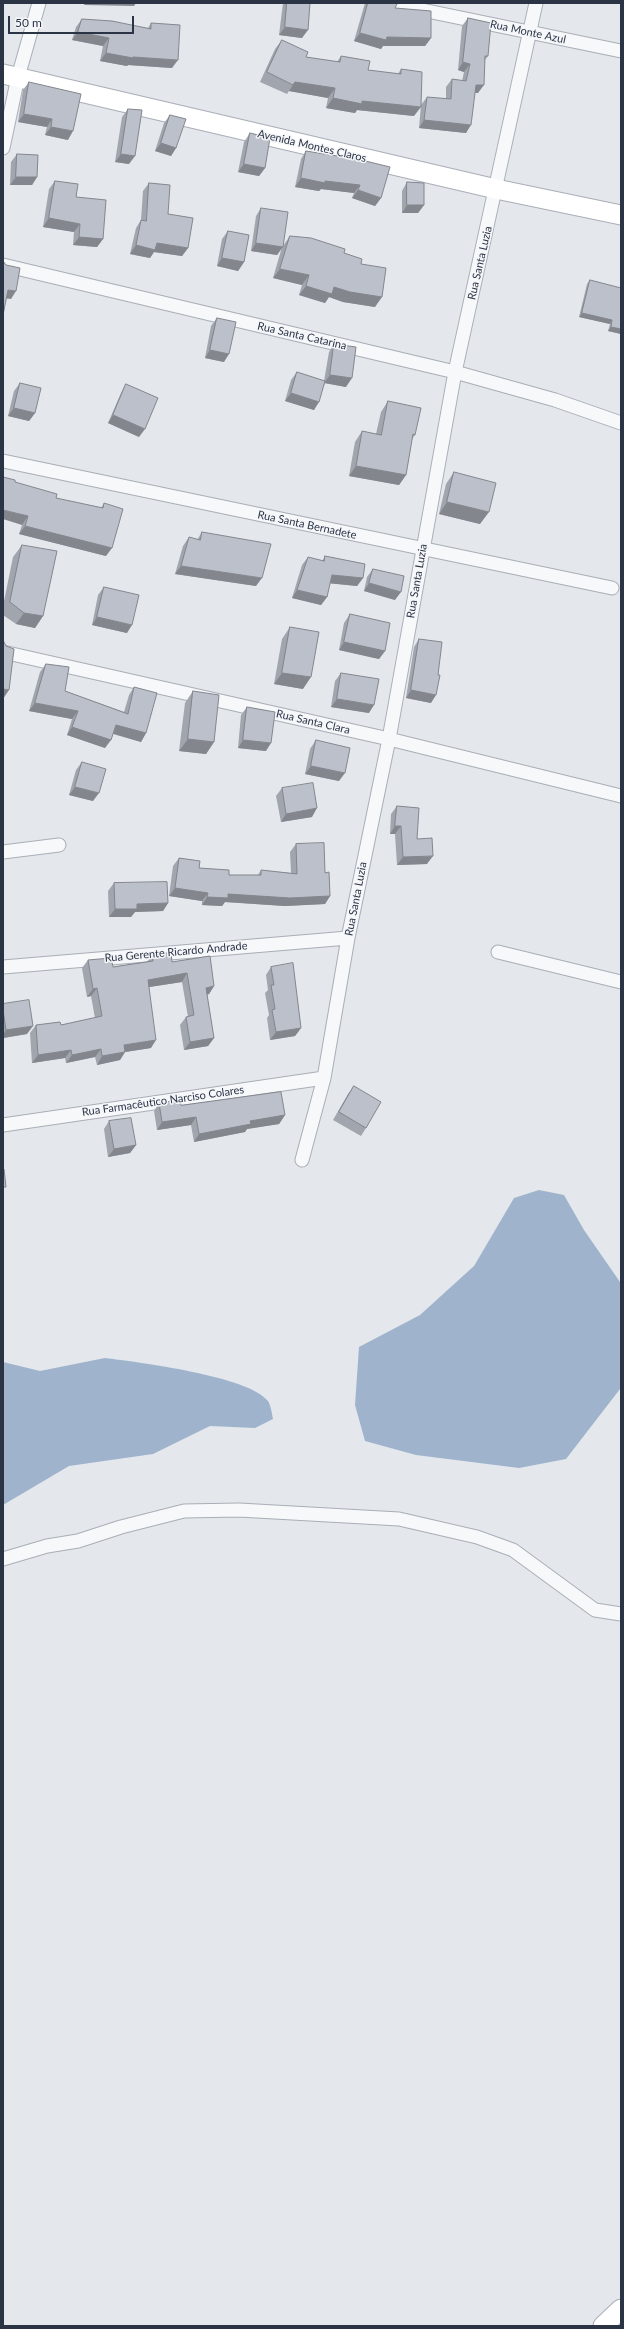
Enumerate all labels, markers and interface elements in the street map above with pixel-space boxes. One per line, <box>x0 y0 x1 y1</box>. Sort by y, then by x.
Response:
scale bar <box>10 8 136 34</box>
text: 50 m <box>15 15 42 30</box>
street label: Rua Monte Azul <box>489 18 567 46</box>
street label: Avenida Montes Claros <box>256 127 368 165</box>
street label: Rua Santa Luzia <box>465 225 495 301</box>
street label: Rua Santa Catarina <box>256 319 348 353</box>
street label: Rua Santa Bernadete <box>256 508 358 542</box>
street label: Rua Santa Luzia <box>404 543 430 619</box>
street label: Rua Santa Clara <box>275 707 351 737</box>
street label: Rua Santa Luzia <box>342 861 370 937</box>
street label: Rua Gerente Ricardo Andrade <box>104 939 248 965</box>
street label: Rua Farmacêutico Narciso Colares <box>81 1083 245 1119</box>

